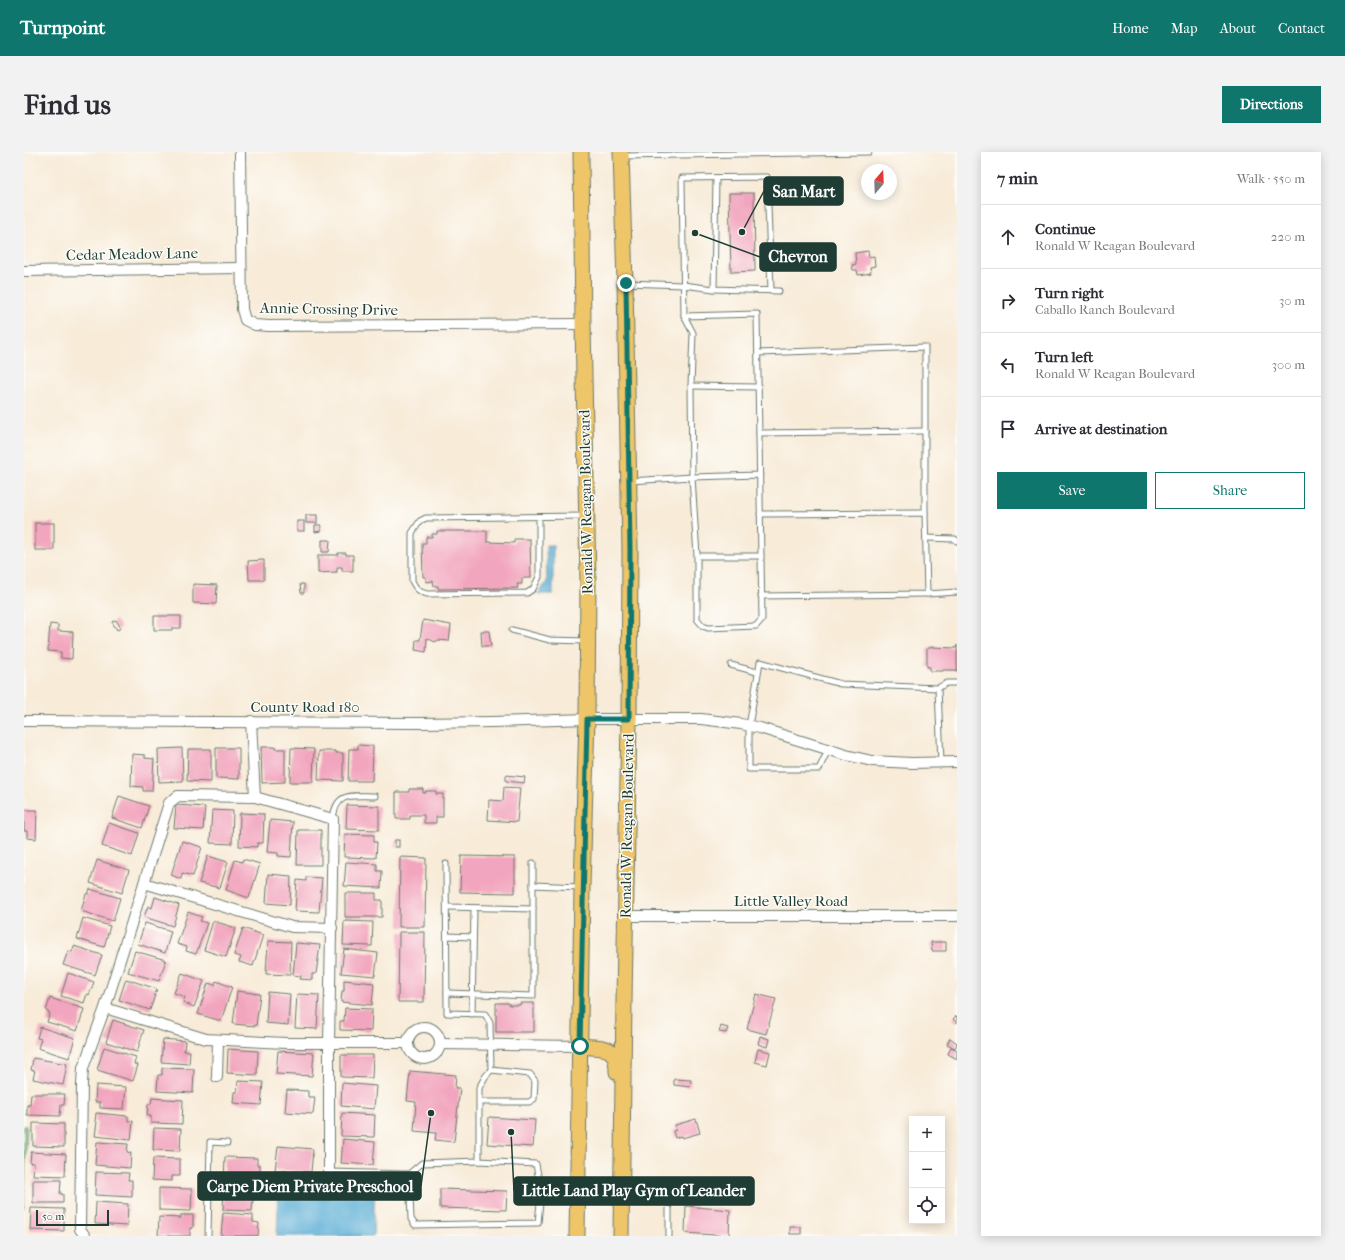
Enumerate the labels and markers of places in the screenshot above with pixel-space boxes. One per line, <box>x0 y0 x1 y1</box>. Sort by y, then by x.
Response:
callout: San Mart <box>764 177 843 205</box>
callout: Chevron <box>760 243 836 271</box>
callout: Carpe Diem Private Preschool <box>198 1172 421 1200</box>
callout: Little Land Play Gym of Leander <box>514 1177 754 1205</box>

